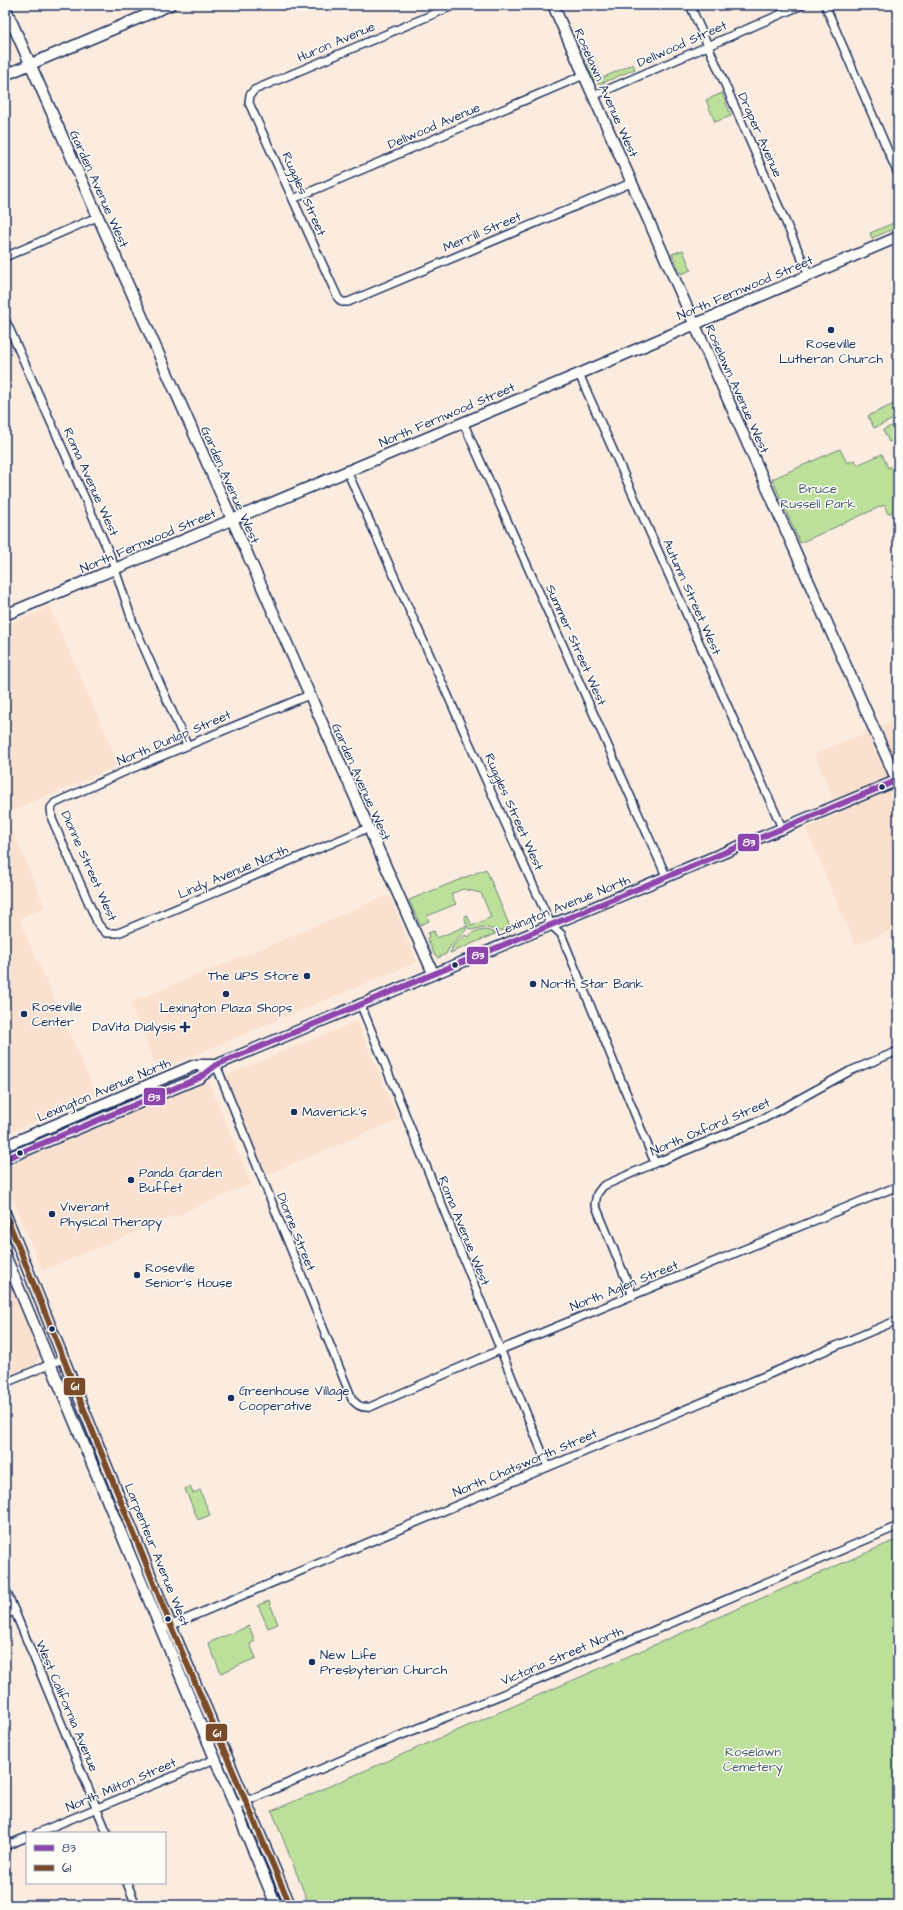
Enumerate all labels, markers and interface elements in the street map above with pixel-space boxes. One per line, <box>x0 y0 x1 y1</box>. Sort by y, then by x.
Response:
street label: Dellwood Street <box>634 16 730 72</box>
street label: Huron Avenue <box>294 18 378 66</box>
street label: Roselawn Avenue West <box>569 26 643 161</box>
street label: Draper Avenue <box>733 90 787 180</box>
street label: Dellwood Avenue <box>385 98 483 154</box>
street label: Garden Avenue West <box>65 127 133 251</box>
street label: Ruggles Street <box>277 149 331 240</box>
street label: Merrill Street <box>440 207 525 257</box>
street label: North Fernwood Street <box>674 251 817 325</box>
street label: Roselawn Avenue West <box>700 322 774 457</box>
marker: Roseville Lutheran Church <box>826 325 836 335</box>
place label: Roseville Lutheran Church <box>779 335 884 368</box>
street label: North Fernwood Street <box>376 378 519 452</box>
street label: Garden Avenue West <box>196 423 264 547</box>
street label: Roma Avenue West <box>59 425 123 540</box>
park label: Bruce Russell Park <box>780 480 856 513</box>
street label: North Fernwood Street <box>77 504 220 578</box>
street label: Autumn Street West <box>658 536 726 658</box>
street label: Summer Street West <box>541 582 611 709</box>
street label: North Dunlap Street <box>114 706 234 770</box>
street label: Garden Avenue West <box>327 720 395 844</box>
street label: Ruggles Street West <box>479 751 548 874</box>
unlabelled marker <box>877 782 887 792</box>
street label: Dionne Street West <box>57 808 122 925</box>
line badge: 83 <box>737 833 760 852</box>
text: 83 <box>743 835 756 850</box>
street label: Lindy Avenue North <box>175 840 292 904</box>
street label: Lexington Avenue North <box>493 871 634 942</box>
line badge: 83 <box>466 946 489 965</box>
text: 83 <box>472 948 485 963</box>
unlabelled marker <box>450 960 460 970</box>
place label: The UPS Store <box>208 967 299 985</box>
marker: The UPS Store <box>302 971 312 981</box>
place label: North Star Bank <box>541 975 643 993</box>
marker: North Star Bank <box>528 979 538 989</box>
marker: Lexington Plaza Shops <box>221 989 231 999</box>
place label: Roseville Center <box>32 998 82 1031</box>
place label: Lexington Plaza Shops <box>160 999 293 1018</box>
marker: Roseville Center <box>19 1009 29 1019</box>
place label: DaVita Dialysis <box>93 1018 176 1037</box>
marker: DaVita Dialysis <box>179 1021 191 1033</box>
street label: Lexington Avenue North <box>34 1053 174 1127</box>
line badge: 83 <box>143 1087 166 1106</box>
text: 83 <box>148 1090 161 1105</box>
street label: North Oxford Street <box>647 1093 773 1160</box>
place label: Maverick's <box>302 1103 368 1121</box>
marker: Maverick's <box>289 1107 299 1117</box>
unlabelled marker <box>15 1148 25 1158</box>
place label: Panda Garden Buffet <box>139 1164 222 1197</box>
street label: Roma Avenue West <box>434 1173 495 1289</box>
marker: Panda Garden Buffet <box>126 1175 136 1185</box>
street label: Dionne Street <box>272 1190 320 1275</box>
place label: Viverant Physical Therapy <box>60 1198 162 1232</box>
marker: Viverant Physical Therapy <box>47 1209 57 1219</box>
street label: North Aglen Street <box>567 1256 682 1317</box>
place label: Roseville Senior's House <box>145 1259 233 1292</box>
marker: Roseville Senior's House <box>132 1270 142 1280</box>
unlabelled marker <box>47 1324 57 1334</box>
line badge: 61 <box>63 1377 86 1396</box>
text: 61 <box>71 1379 80 1394</box>
place label: Greenhouse Village Cooperative <box>239 1382 349 1415</box>
marker: Greenhouse Village Cooperative <box>226 1393 236 1403</box>
street label: North Chatsworth Street <box>450 1424 601 1502</box>
street label: Larpenteur Avenue West <box>120 1481 194 1630</box>
unlabelled marker <box>163 1614 173 1624</box>
street label: Victoria Street North <box>498 1622 627 1690</box>
street label: West California Avenue <box>31 1638 103 1774</box>
place label: New Life Presbyterian Church <box>320 1646 448 1680</box>
marker: New Life Presbyterian Church <box>307 1657 317 1667</box>
line badge: 61 <box>205 1723 228 1742</box>
text: 61 <box>213 1726 222 1741</box>
park label: Roselawn Cemetery <box>723 1743 783 1777</box>
street label: North Milton Street <box>63 1753 180 1816</box>
legend <box>26 1832 166 1884</box>
text: 83 <box>62 1840 76 1857</box>
text: 61 <box>62 1860 72 1877</box>

